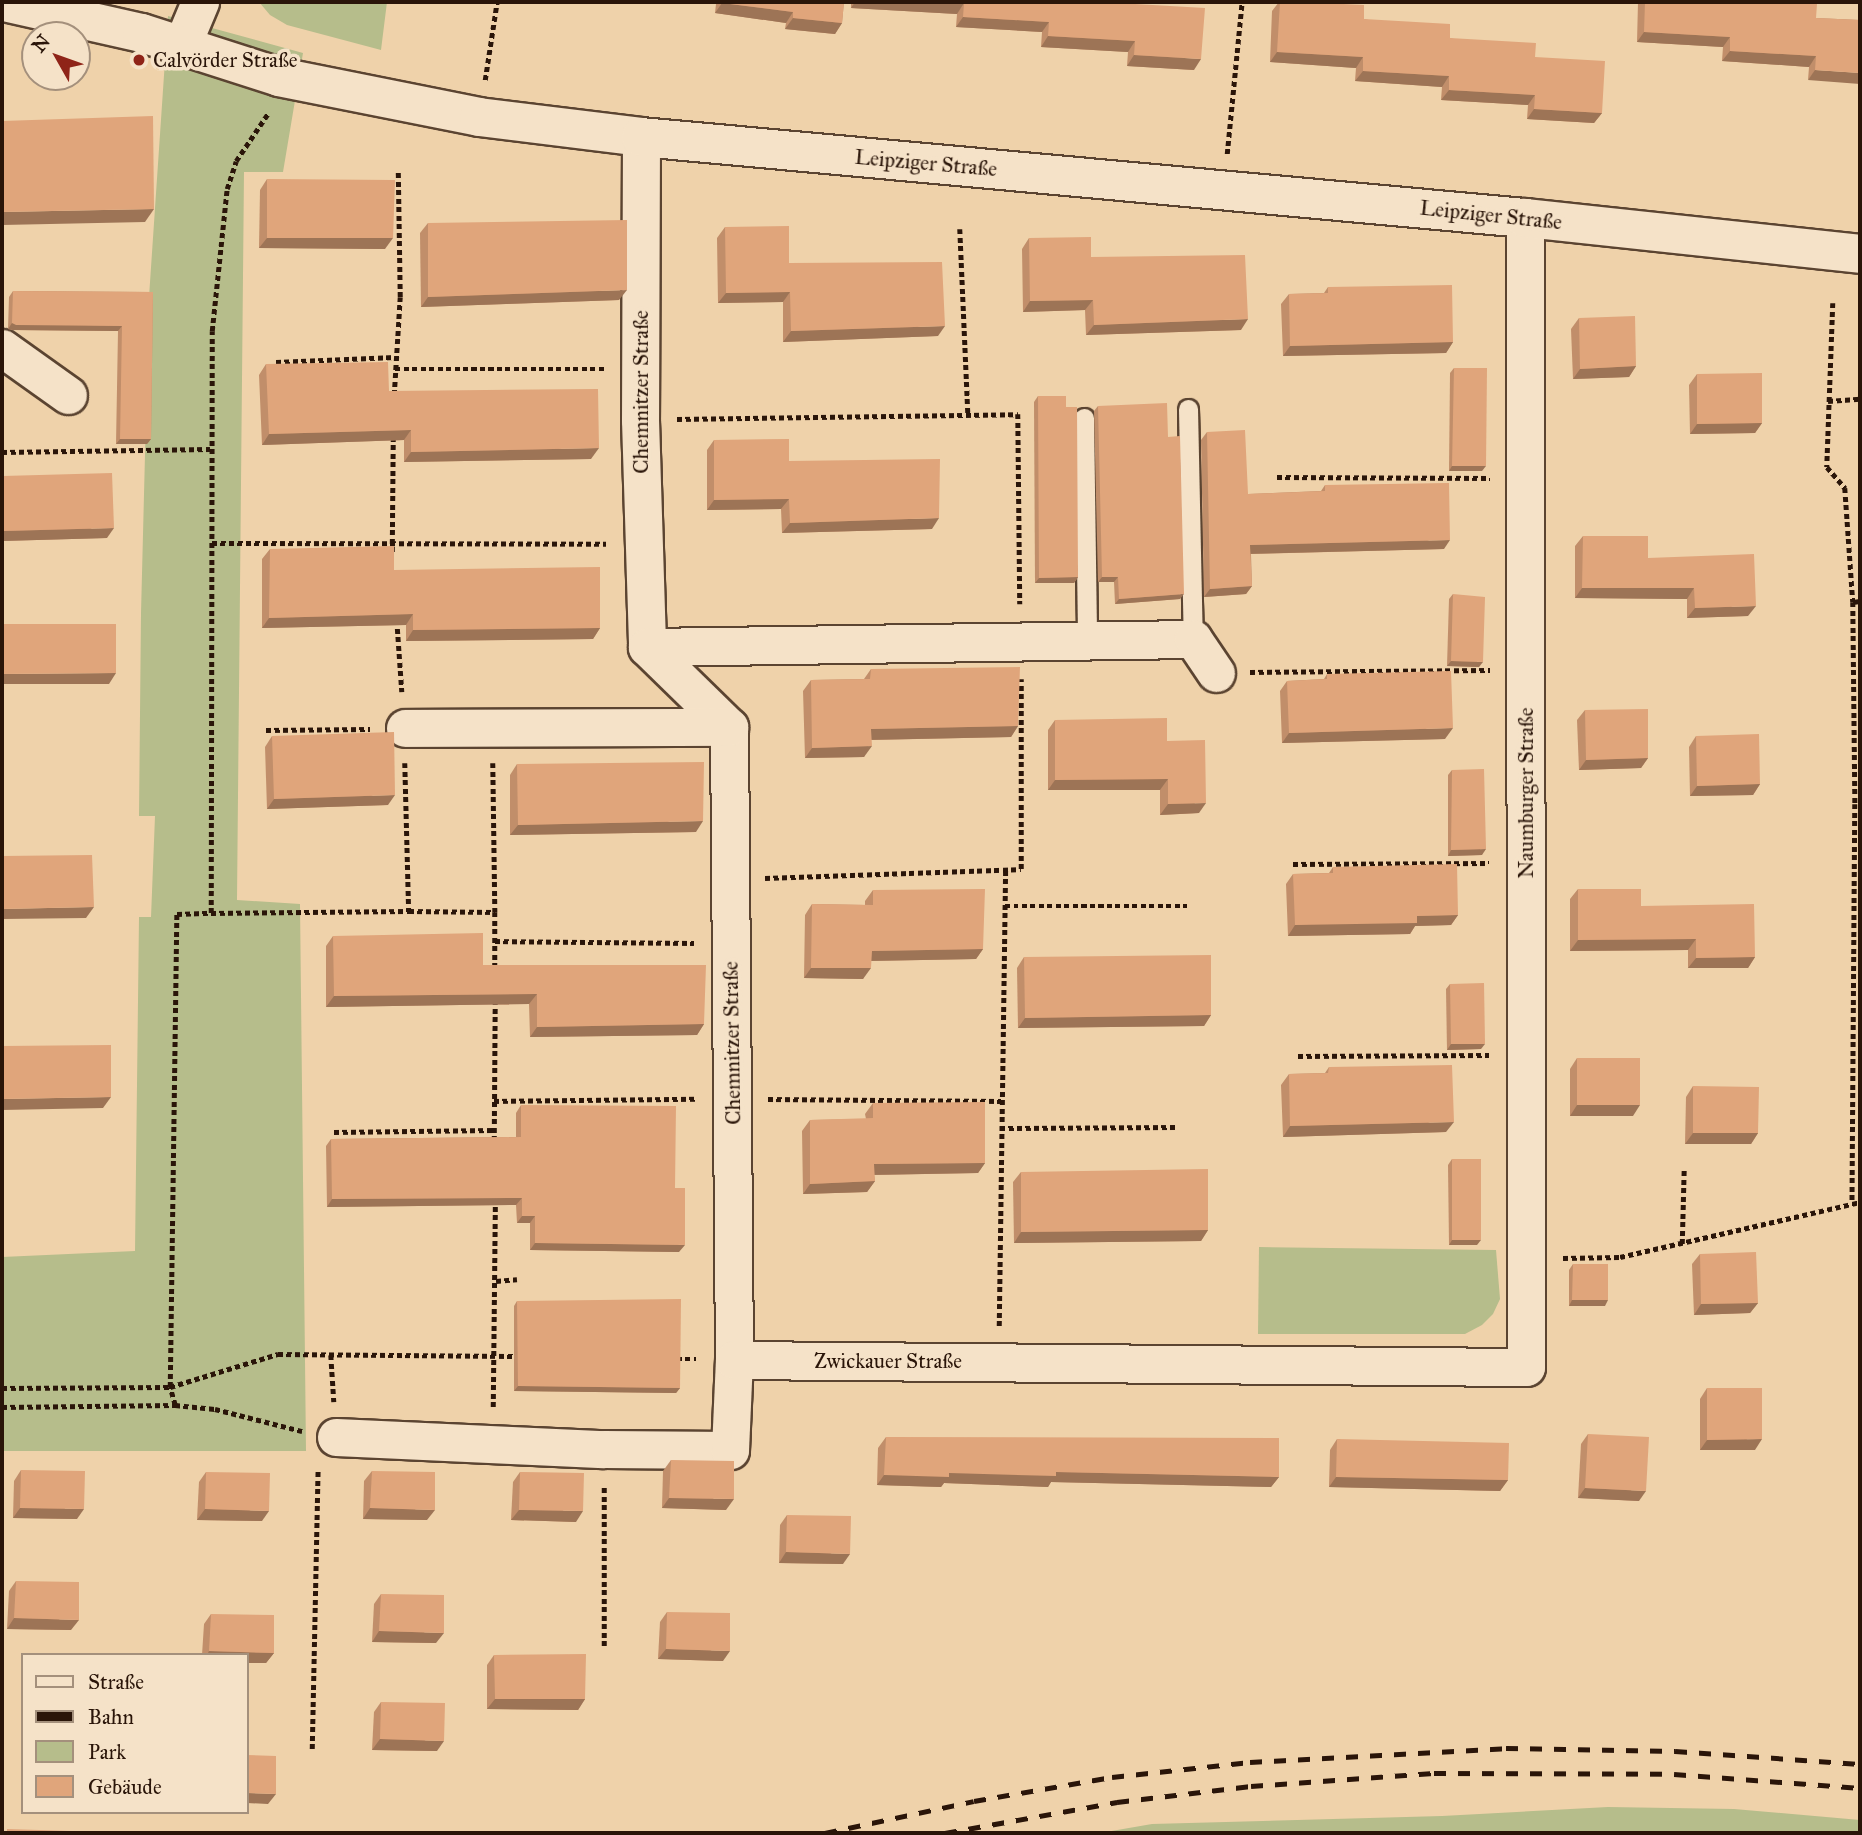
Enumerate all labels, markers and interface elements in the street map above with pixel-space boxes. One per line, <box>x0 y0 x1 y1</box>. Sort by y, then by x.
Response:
north arrow <box>21 21 91 91</box>
text: N <box>27 30 55 57</box>
place label: Calvörder Straße <box>153 47 298 73</box>
marker: Calvörder Straße <box>131 52 147 68</box>
street label: Leipziger Straße <box>854 144 998 182</box>
street label: Leipziger Straße <box>1419 195 1563 235</box>
street label: Chemnitzer Straße <box>628 310 654 474</box>
street label: Naumburger Straße <box>1513 708 1539 878</box>
street label: Chemnitzer Straße <box>718 961 746 1125</box>
street label: Zwickauer Straße <box>814 1348 962 1374</box>
legend <box>21 1653 248 1814</box>
text: Straße <box>88 1669 144 1695</box>
text: Bahn <box>88 1704 134 1730</box>
text: Park <box>88 1739 126 1765</box>
text: Gebäude <box>88 1774 162 1800</box>

